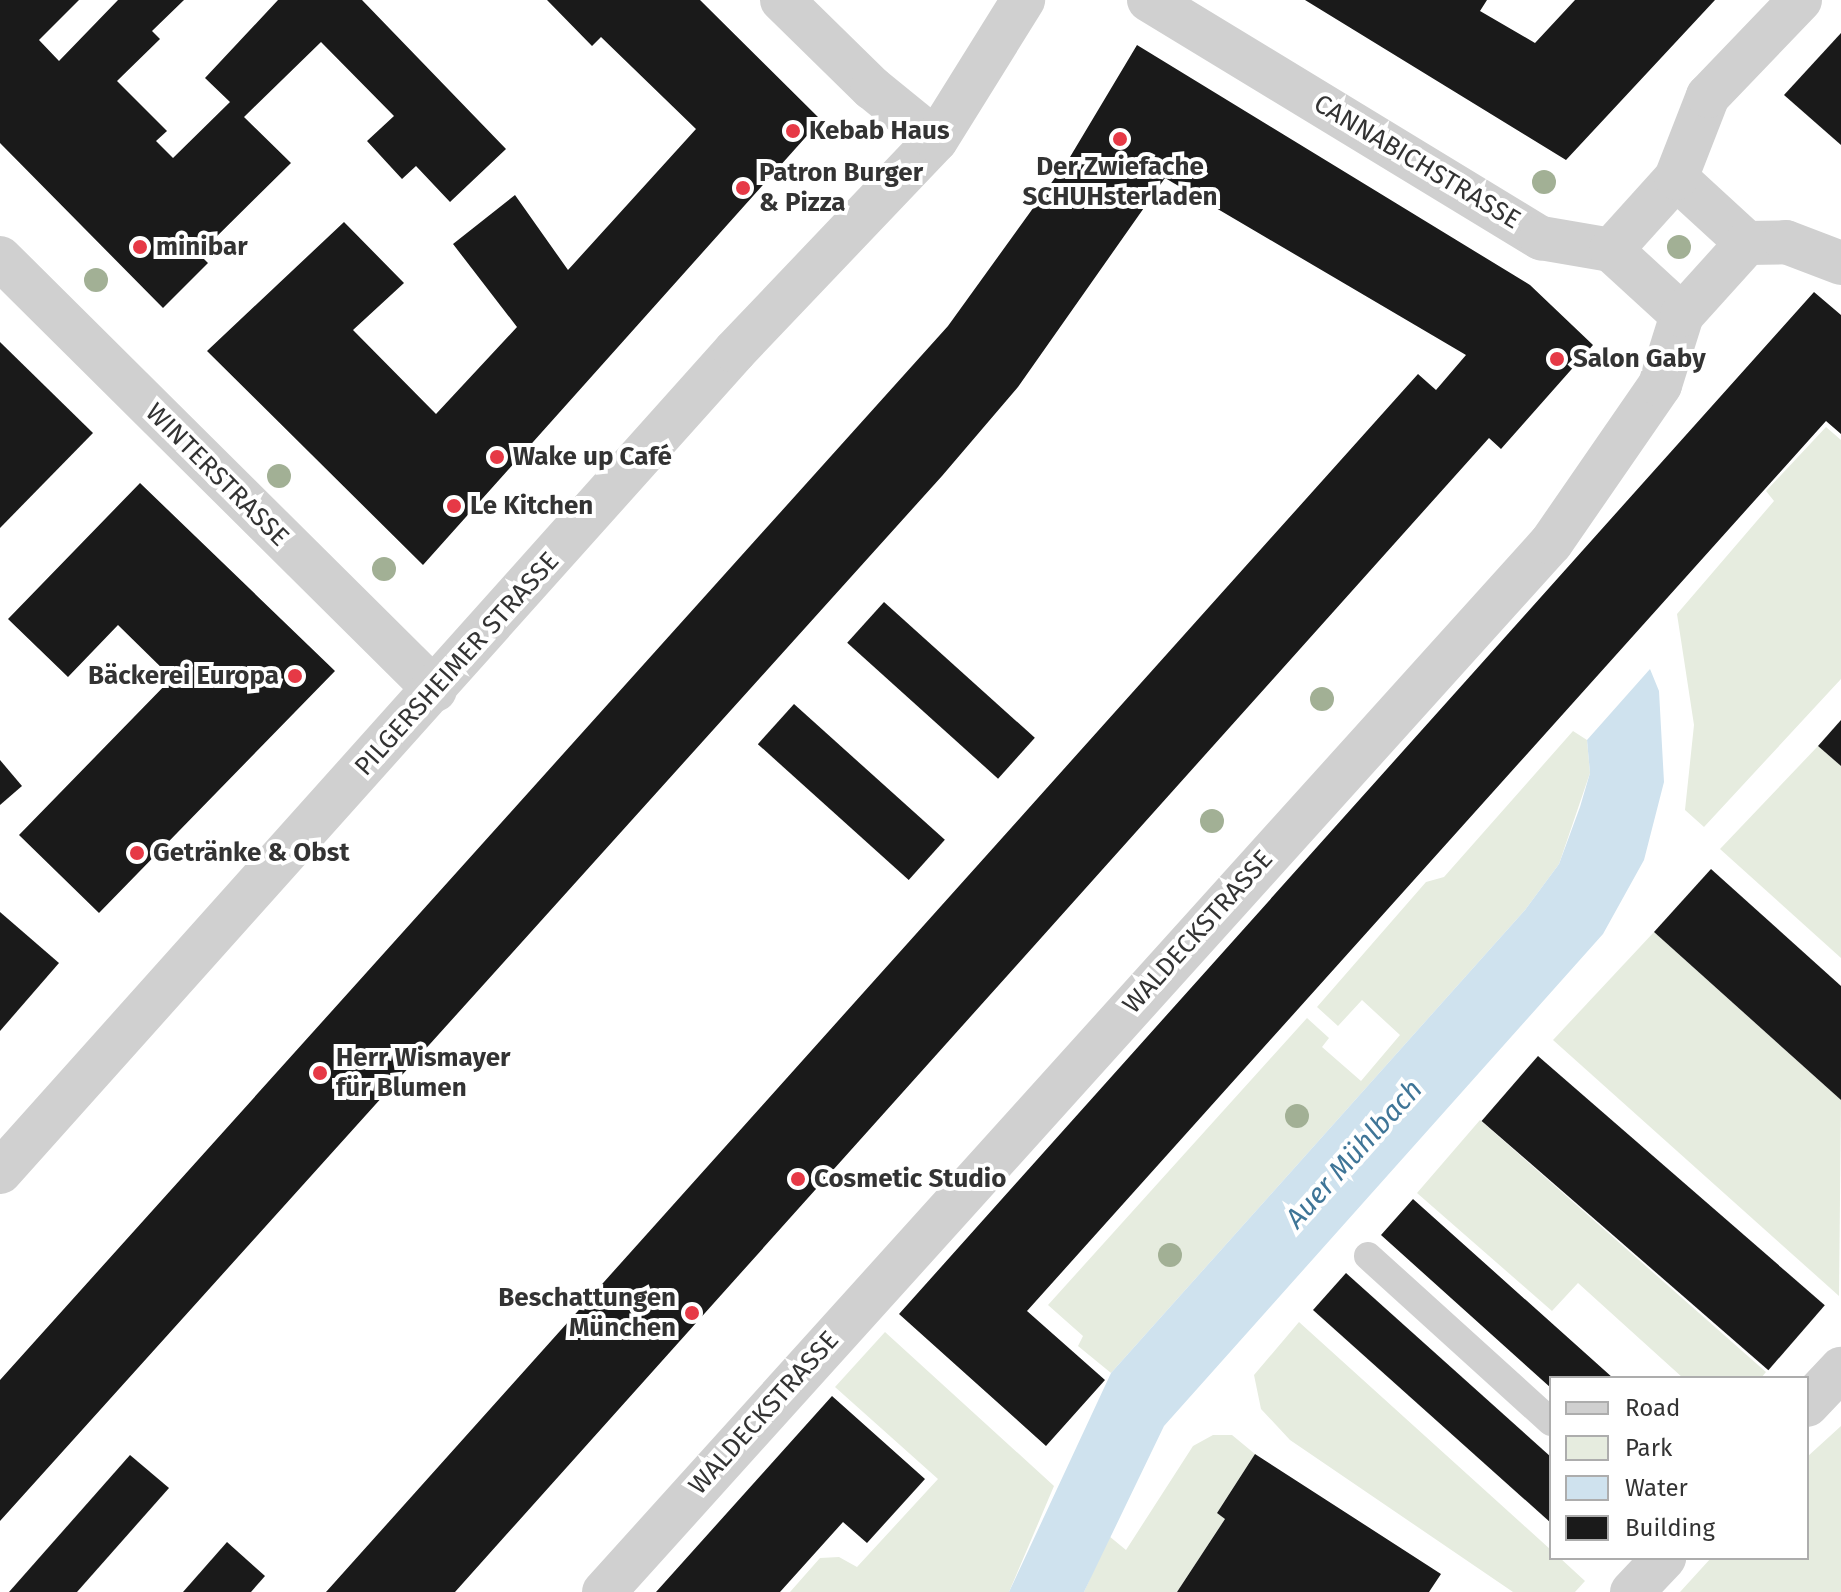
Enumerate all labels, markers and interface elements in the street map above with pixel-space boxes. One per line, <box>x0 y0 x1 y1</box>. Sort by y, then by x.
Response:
street label: CANNABICHSTRASSE <box>1308 88 1526 236</box>
place label: Kebab Haus <box>809 115 950 147</box>
marker: Kebab Haus <box>784 122 802 140</box>
marker: Der Zwiefache SCHUHsterladen <box>1111 130 1129 148</box>
place label: Der Zwiefache SCHUHsterladen <box>1022 151 1218 212</box>
place label: Patron Burger & Pizza <box>759 157 923 218</box>
marker: Patron Burger & Pizza <box>734 179 752 197</box>
place label: minibar <box>156 231 248 263</box>
marker: minibar <box>131 238 149 256</box>
place label: Salon Gaby <box>1573 343 1706 375</box>
marker: Salon Gaby <box>1548 350 1566 368</box>
street label: WINTERSTRASSE <box>139 397 295 553</box>
place label: Wake up Café <box>513 441 672 473</box>
marker: Wake up Café <box>488 448 506 466</box>
place label: Le Kitchen <box>470 490 593 522</box>
marker: Le Kitchen <box>445 497 463 515</box>
street label: PILGERSHEIMER STRASSE <box>348 546 566 782</box>
place label: Bäckerei Europa <box>88 660 279 692</box>
marker: Bäckerei Europa <box>286 667 304 685</box>
place label: Getränke & Obst <box>153 837 349 869</box>
marker: Getränke & Obst <box>128 844 146 862</box>
street label: WALDECKSTRASSE <box>1117 844 1279 1020</box>
place label: Herr Wismayer für Blumen <box>336 1042 510 1104</box>
marker: Herr Wismayer für Blumen <box>311 1064 329 1082</box>
water label: Auer Mühlbach <box>1279 1073 1429 1235</box>
place label: Cosmetic Studio <box>814 1163 1006 1195</box>
marker: Cosmetic Studio <box>789 1170 807 1188</box>
place label: Beschattungen München <box>498 1282 676 1344</box>
marker: Beschattungen München <box>683 1304 701 1322</box>
street label: WALDECKSTRASSE <box>683 1325 845 1501</box>
legend <box>1549 1376 1809 1560</box>
text: Road <box>1625 1394 1680 1422</box>
text: Park <box>1625 1434 1672 1462</box>
text: Water <box>1625 1474 1688 1502</box>
text: Building <box>1625 1514 1715 1542</box>

